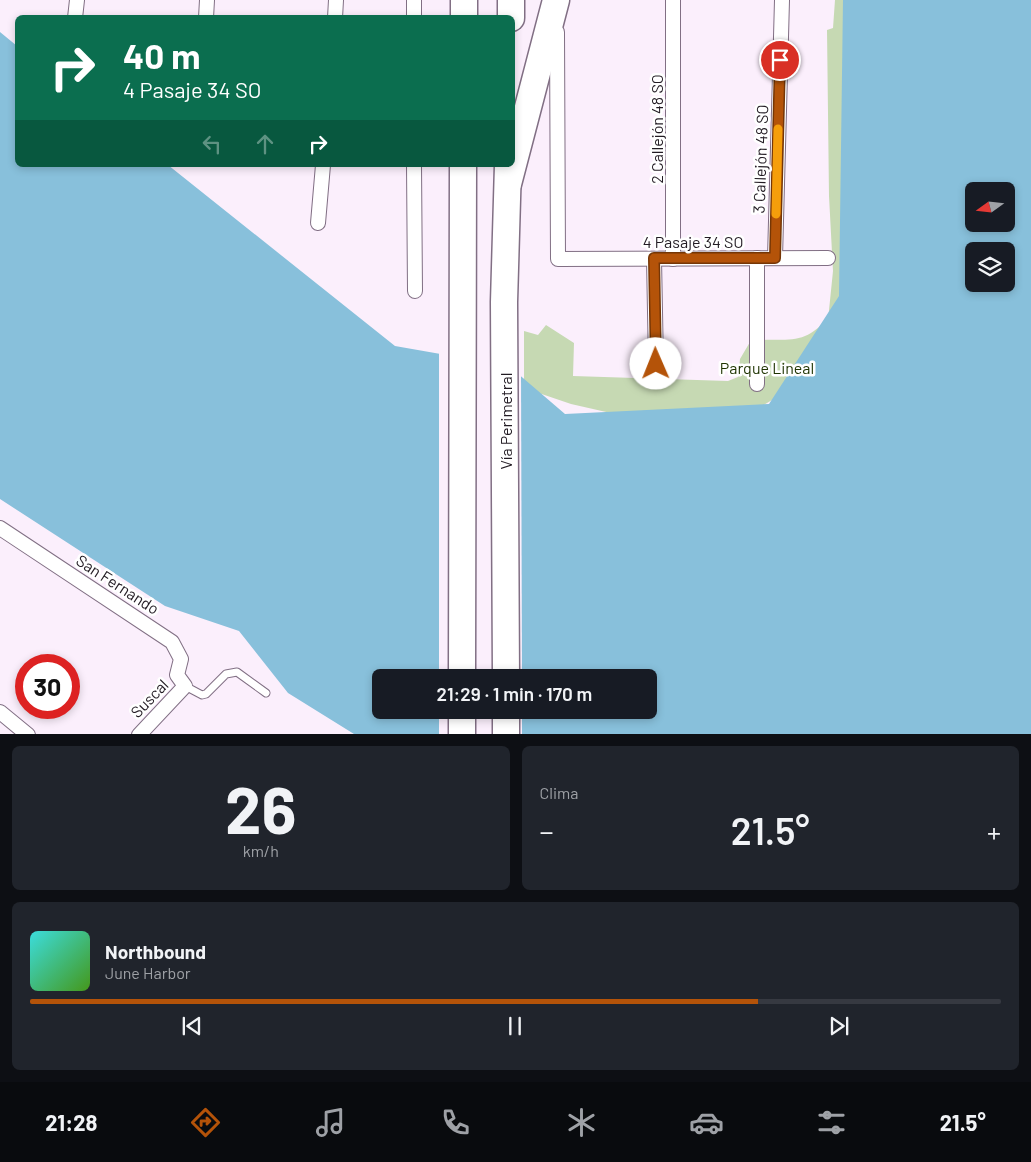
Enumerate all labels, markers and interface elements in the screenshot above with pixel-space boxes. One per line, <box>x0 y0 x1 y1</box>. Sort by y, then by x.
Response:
text: 40 m <box>123 34 200 76</box>
icon: right <box>40 35 105 100</box>
pin <box>759 39 801 81</box>
icon: arrive <box>766 46 794 74</box>
street label: 2 Callejón 48 SO <box>647 74 666 184</box>
text: 4 Pasaje 34 SO <box>123 76 261 102</box>
street label: 3 Callejón 48 SO <box>749 104 771 214</box>
icon: left <box>198 130 226 158</box>
icon: ahead <box>251 130 279 158</box>
icon: right <box>304 130 332 158</box>
north arrow <box>965 182 1015 232</box>
map controls <box>965 182 1015 292</box>
street label: 4 Pasaje 34 SO <box>643 232 743 251</box>
button: layers <box>965 242 1015 292</box>
position arrow <box>629 337 681 389</box>
park label: Parque Lineal <box>720 358 814 377</box>
street label: Vía Perimetral <box>496 373 515 469</box>
street label: San Fernando <box>73 550 163 618</box>
speed limit sign: 30 <box>15 654 80 719</box>
street label: Suscal <box>126 675 172 721</box>
text: 21:29 · 1 min · 170 m <box>437 682 592 705</box>
text: 26 <box>225 769 296 847</box>
text: Clima <box>540 783 578 802</box>
text: 21.5° <box>731 807 810 853</box>
text: − <box>540 814 554 848</box>
text: + <box>987 814 1001 848</box>
text: km/h <box>243 841 279 860</box>
text: Northbound <box>105 940 206 963</box>
text: June Harbor <box>105 963 191 982</box>
icon: previous <box>178 1012 206 1040</box>
icon: pause <box>501 1012 529 1040</box>
icon: next <box>825 1012 853 1040</box>
icon: directions <box>188 1105 223 1140</box>
icon: music <box>313 1105 348 1140</box>
icon: phone <box>438 1105 473 1140</box>
icon: climate <box>564 1105 599 1140</box>
icon: car <box>689 1105 724 1140</box>
icon: filters <box>814 1105 849 1140</box>
text: 21:28 <box>45 1109 97 1135</box>
text: 21.5° <box>940 1109 986 1135</box>

